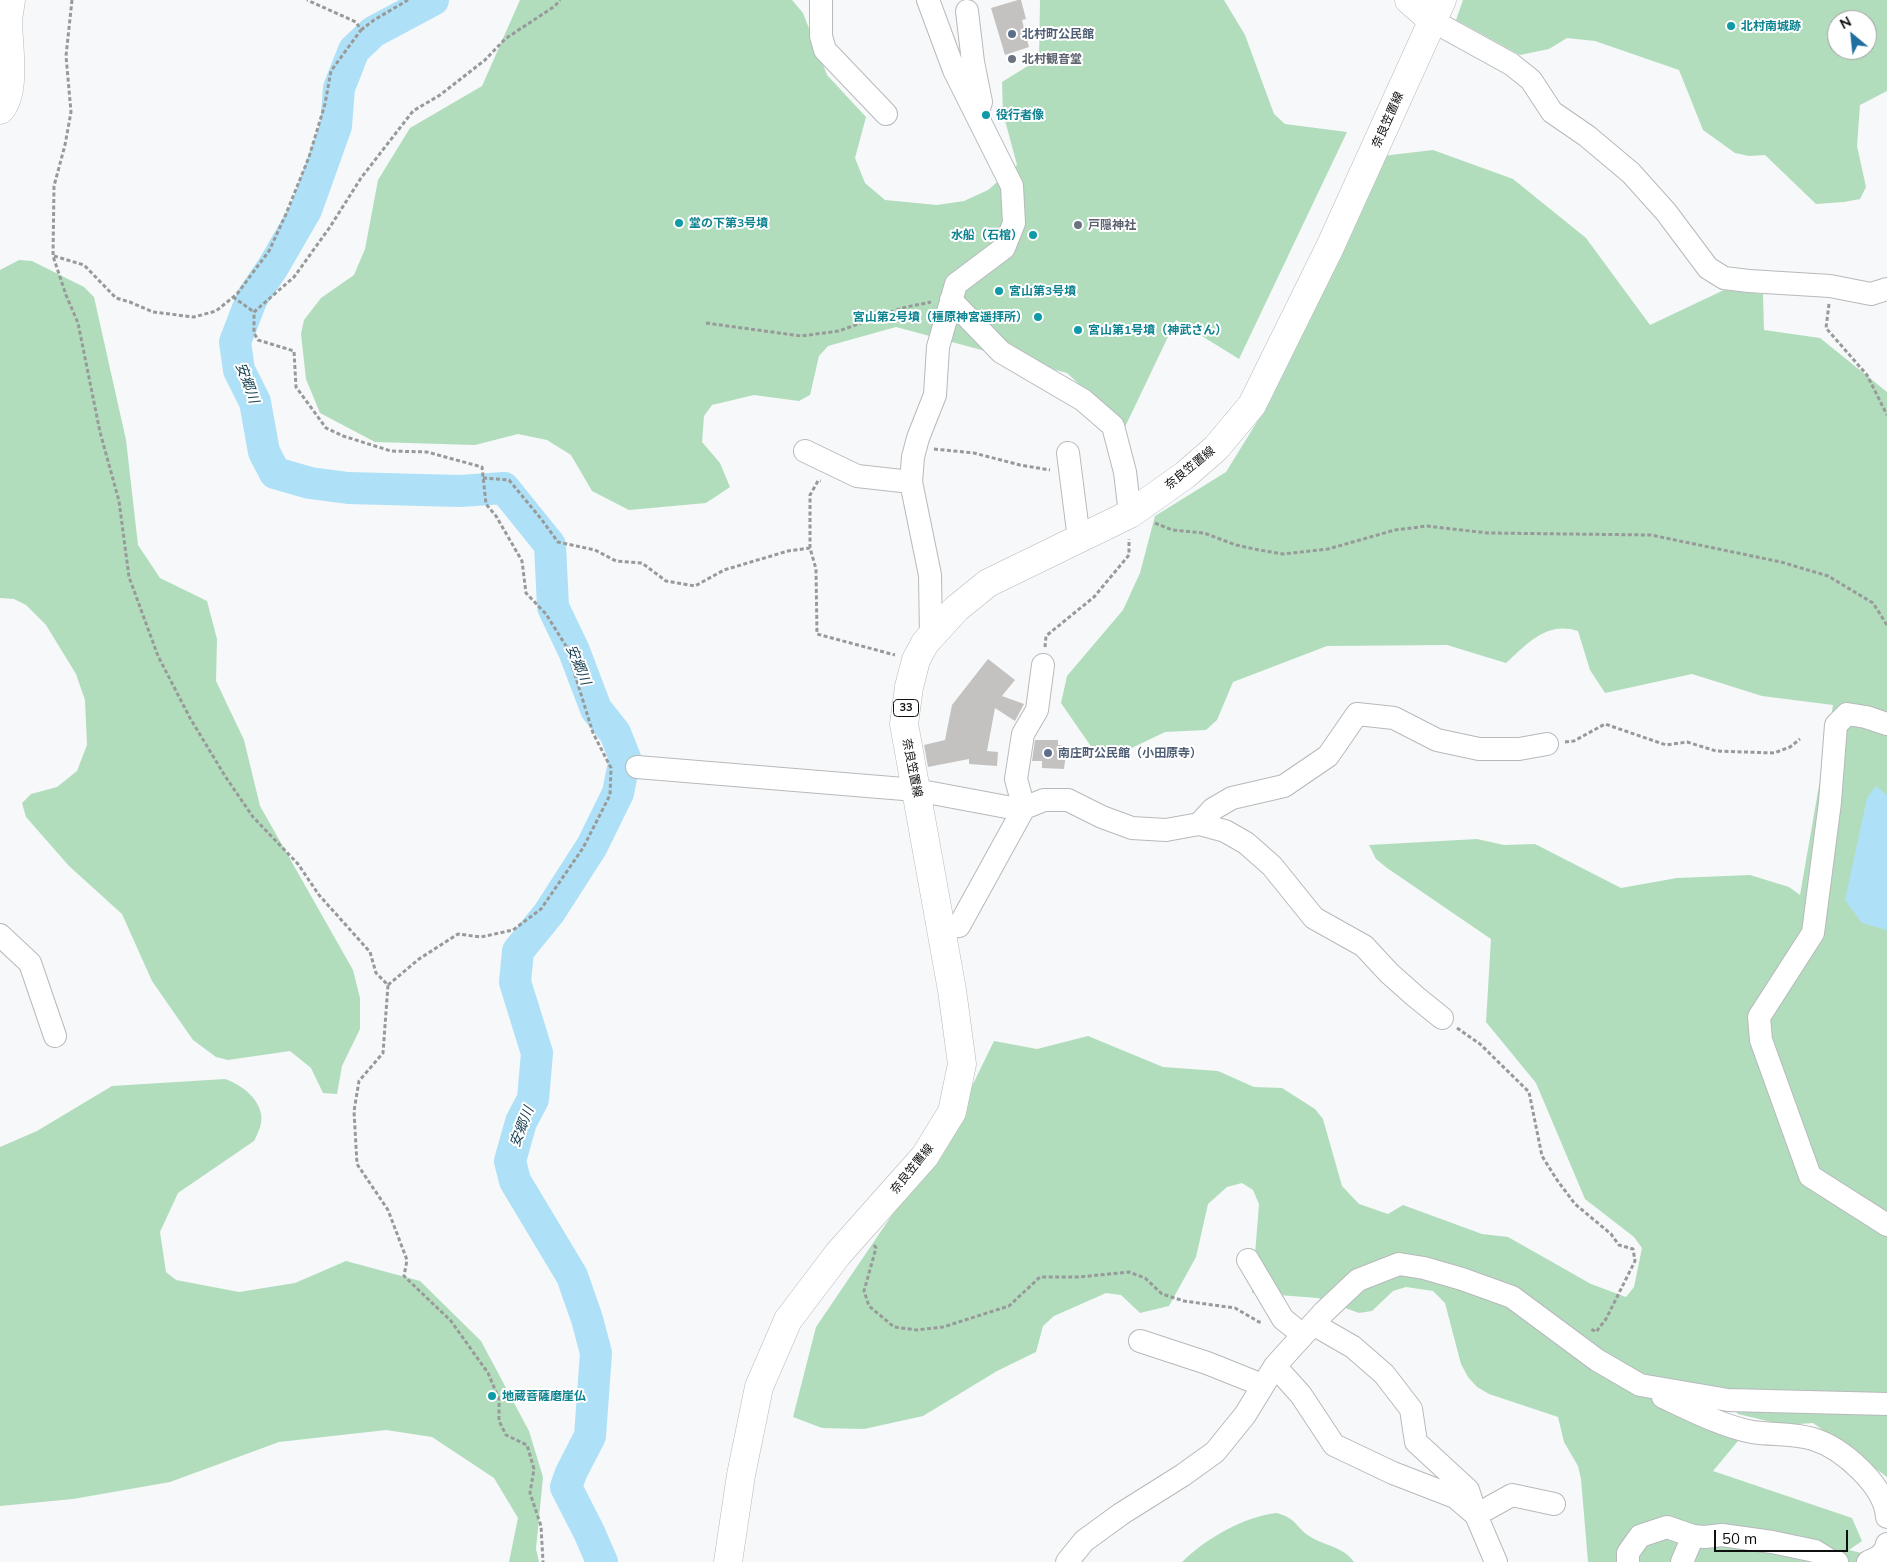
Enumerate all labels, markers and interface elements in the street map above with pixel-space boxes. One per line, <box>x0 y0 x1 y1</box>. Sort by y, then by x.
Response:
north arrow <box>1827 10 1877 60</box>
text: N <box>1837 12 1854 33</box>
place label: 北村南城跡 <box>1741 19 1801 33</box>
marker: 北村南城跡 <box>1725 20 1737 32</box>
place label: 北村町公民館 <box>1022 27 1094 41</box>
marker: 北村町公民館 <box>1006 28 1018 40</box>
place label: 北村観音堂 <box>1022 52 1082 66</box>
marker: 北村観音堂 <box>1006 53 1018 65</box>
street label: 奈良笠置線 <box>1369 90 1407 150</box>
place label: 役行者像 <box>996 108 1044 122</box>
marker: 役行者像 <box>980 109 992 121</box>
place label: 堂の下第3号墳 <box>689 216 768 230</box>
marker: 堂の下第3号墳 <box>673 217 685 229</box>
place label: 戸隠神社 <box>1088 218 1136 232</box>
marker: 戸隠神社 <box>1072 219 1084 231</box>
place label: 水船（石棺） <box>951 228 1023 242</box>
marker: 水船（石棺） <box>1027 229 1039 241</box>
place label: 宮山第3号墳 <box>1009 284 1076 298</box>
marker: 宮山第3号墳 <box>993 285 1005 297</box>
place label: 宮山第2号墳（橿原神宮遥拝所） <box>853 310 1028 324</box>
marker: 宮山第2号墳（橿原神宮遥拝所） <box>1032 311 1044 323</box>
place label: 宮山第1号墳（神武さん） <box>1088 323 1227 337</box>
marker: 宮山第1号墳（神武さん） <box>1072 324 1084 336</box>
water label: 安郷川 <box>232 360 262 406</box>
street label: 奈良笠置線 <box>1162 444 1218 492</box>
water label: 安郷川 <box>562 642 594 688</box>
road number: 33 <box>894 700 918 716</box>
street label: 奈良笠置線 <box>899 737 925 799</box>
place label: 南庄町公民館（小田原寺） <box>1058 746 1202 760</box>
marker: 南庄町公民館（小田原寺） <box>1042 747 1054 759</box>
water label: 安郷川 <box>507 1104 537 1150</box>
street label: 奈良笠置線 <box>888 1141 936 1197</box>
place label: 地蔵菩薩磨崖仏 <box>502 1389 586 1403</box>
marker: 地蔵菩薩磨崖仏 <box>486 1390 498 1402</box>
scale bar <box>1717 1520 1851 1552</box>
text: 50 m <box>1722 1529 1757 1548</box>

